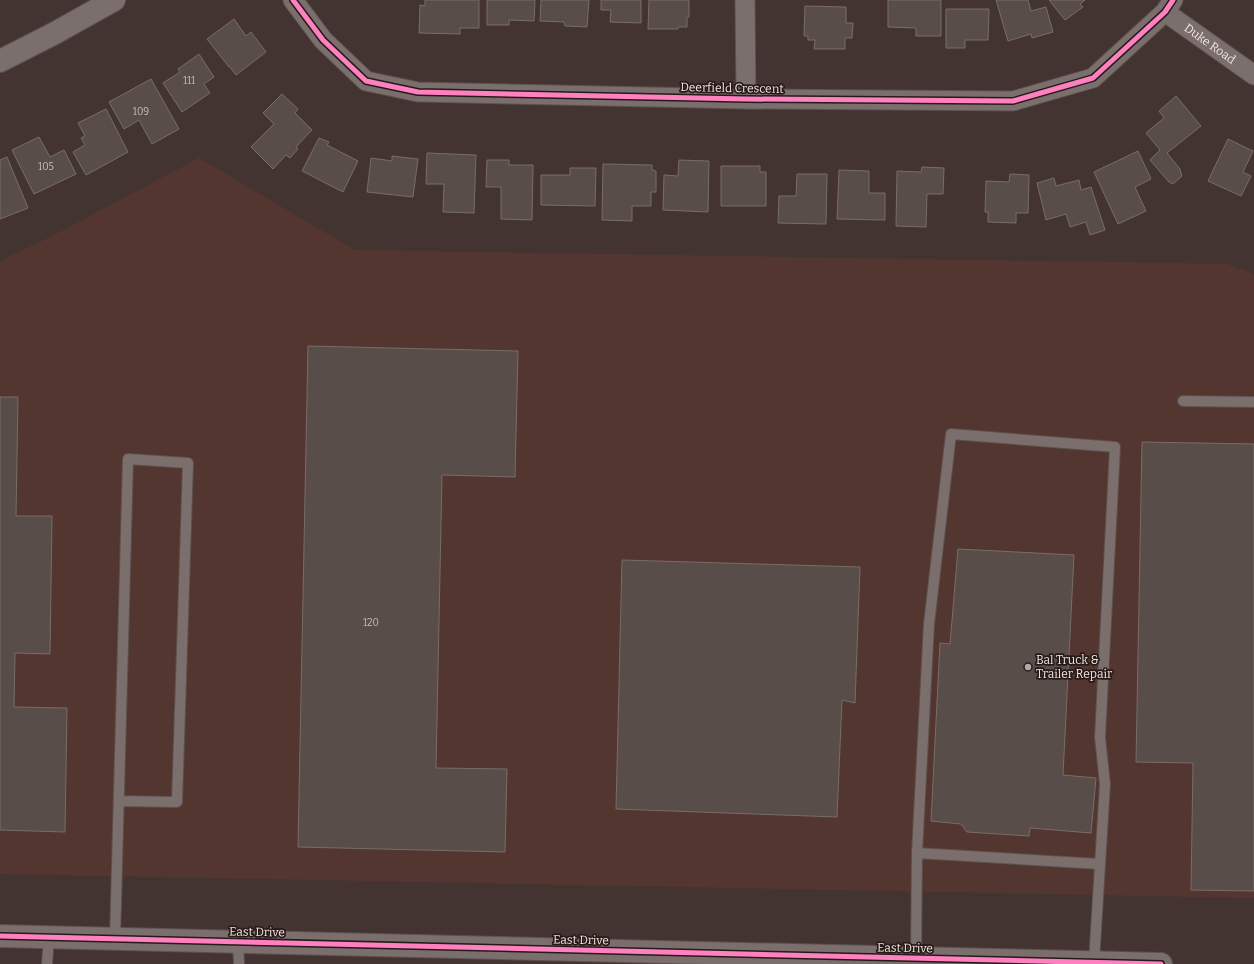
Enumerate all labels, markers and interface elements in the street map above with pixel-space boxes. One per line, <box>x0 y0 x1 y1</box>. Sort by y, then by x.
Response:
street label: Duke Road <box>1182 21 1238 67</box>
house number: 111 <box>183 75 195 87</box>
street label: Deerfield Crescent <box>680 80 784 96</box>
house number: 109 <box>133 106 149 118</box>
house number: 105 <box>38 161 54 173</box>
house number: 120 <box>363 617 379 629</box>
place label: Bal Truck & Trailer Repair <box>1036 653 1113 681</box>
marker: Bal Truck & Trailer Repair <box>1023 662 1033 672</box>
street label: East Drive <box>229 925 285 939</box>
street label: East Drive <box>553 933 609 947</box>
street label: East Drive <box>877 941 933 955</box>

